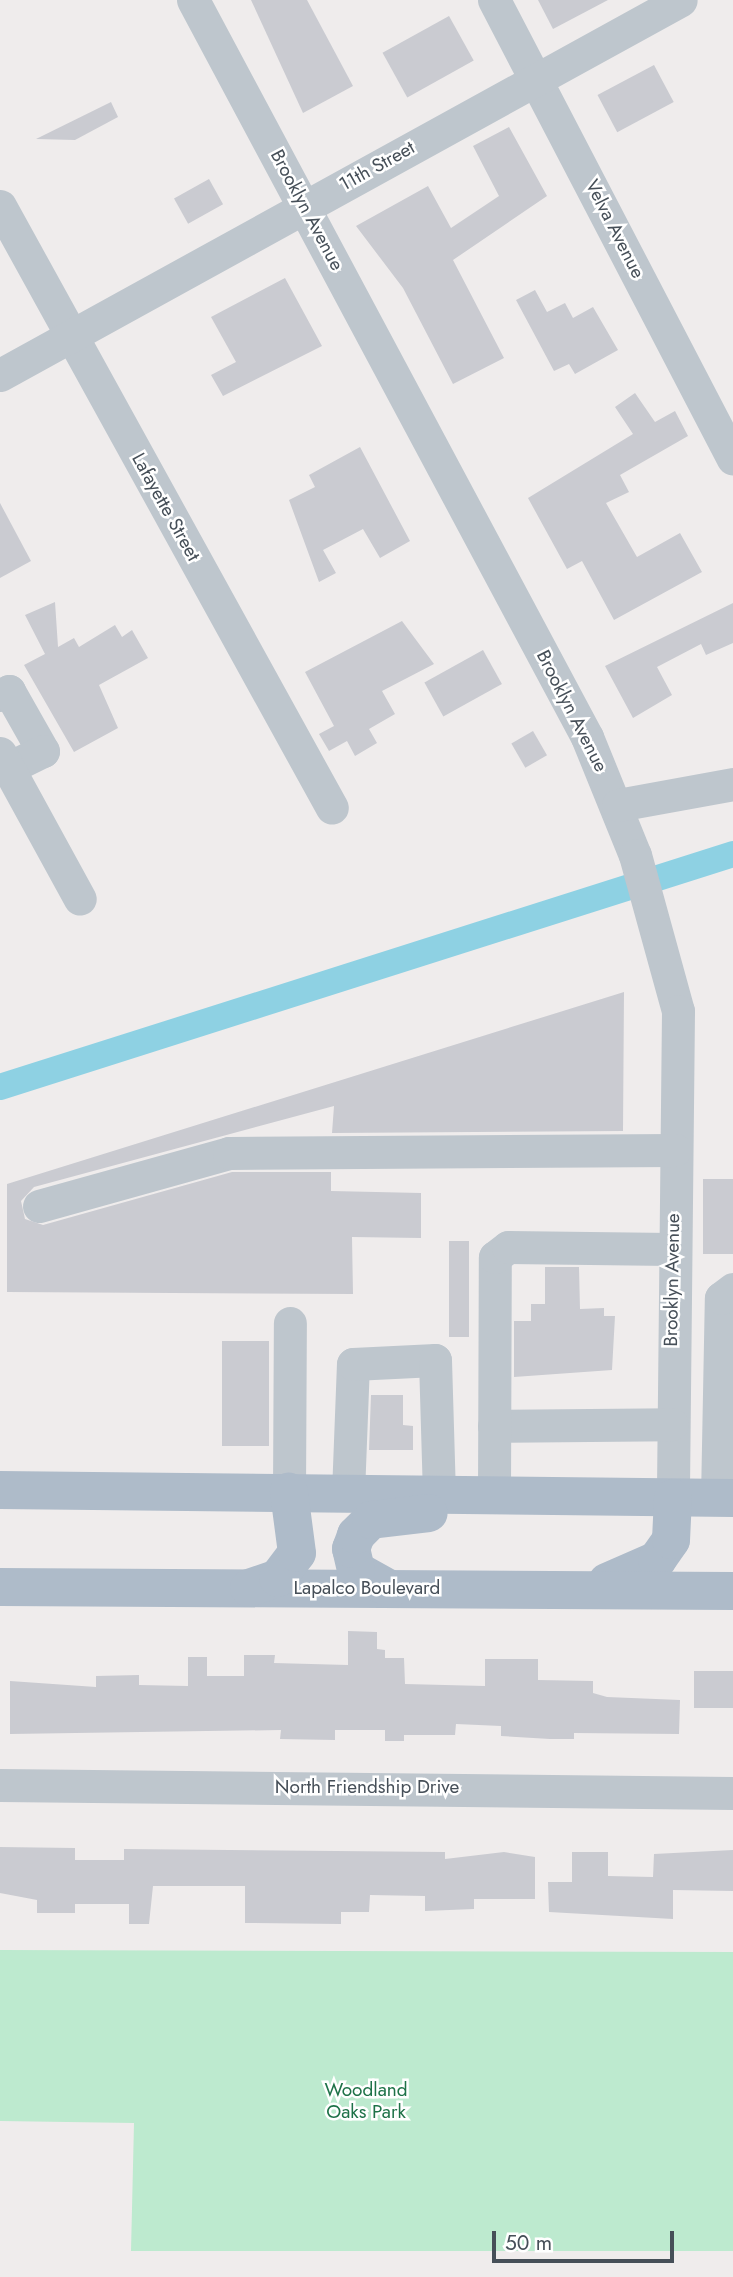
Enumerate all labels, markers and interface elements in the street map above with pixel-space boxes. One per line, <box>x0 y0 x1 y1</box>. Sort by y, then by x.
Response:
street label: 11th Street <box>335 136 419 196</box>
street label: Brooklyn Avenue <box>266 146 348 274</box>
street label: Velva Avenue <box>580 176 650 282</box>
street label: Lafayette Street <box>127 449 205 565</box>
street label: Brooklyn Avenue <box>532 646 612 776</box>
street label: Brooklyn Avenue <box>659 1213 685 1347</box>
street label: Lapalco Boulevard <box>294 1577 440 1599</box>
street label: North Friendship Drive <box>275 1776 459 1798</box>
park label: Woodland Oaks Park <box>324 2079 408 2123</box>
scale bar <box>495 2218 677 2262</box>
text: 50 m <box>505 2228 552 2258</box>

